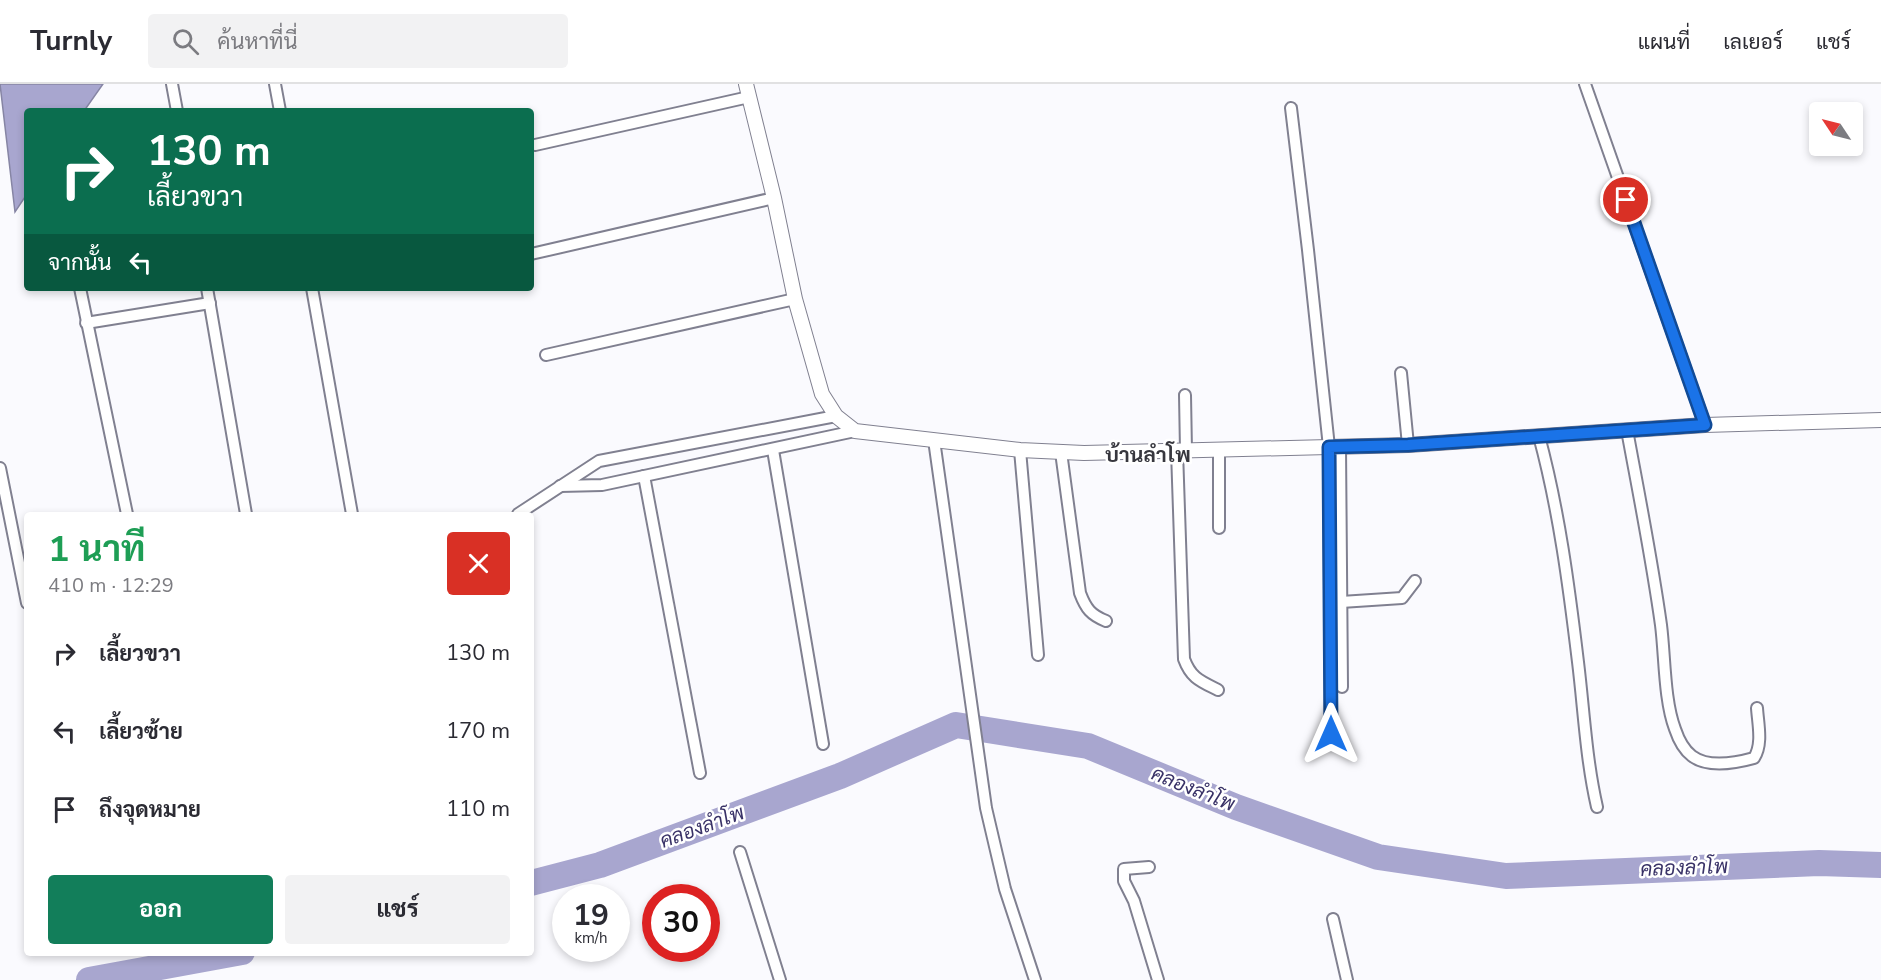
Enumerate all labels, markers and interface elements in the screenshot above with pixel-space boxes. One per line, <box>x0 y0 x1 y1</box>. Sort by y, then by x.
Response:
search box <box>148 14 568 68</box>
text: Turnly <box>30 22 112 60</box>
icon: search <box>169 25 202 58</box>
text: ค้นหาที่นี่ <box>217 27 298 57</box>
text: แผนที่ <box>1638 28 1690 56</box>
text: เลเยอร์ <box>1723 28 1783 56</box>
text: แชร์ <box>1816 28 1851 56</box>
north arrow <box>1809 102 1863 156</box>
map controls <box>1809 102 1863 156</box>
text: 130 m <box>147 123 271 180</box>
icon: right <box>48 132 126 210</box>
pin <box>1600 174 1651 225</box>
text: เลี้ยวขวา <box>147 179 243 216</box>
icon: arrive <box>1609 183 1642 216</box>
icon: left <box>124 246 157 279</box>
text: จากนั้น <box>48 248 112 278</box>
district label: บ้านลำโพ <box>1105 441 1191 469</box>
text: 1 นาที <box>48 525 146 574</box>
button: close <box>447 532 510 595</box>
text: 410 m · 12:29 <box>48 572 174 599</box>
icon: right <box>48 637 81 670</box>
text: 130 m <box>446 638 510 668</box>
text: เลี้ยวขวา <box>99 639 181 669</box>
position arrow <box>1299 702 1363 766</box>
icon: left <box>48 715 81 748</box>
text: 170 m <box>446 716 510 746</box>
text: เลี้ยวซ้าย <box>99 717 183 747</box>
water label: คลองลำโพ <box>1147 760 1239 818</box>
icon: arrive <box>48 793 81 826</box>
text: 110 m <box>446 794 510 824</box>
text: ถึงจุดหมาย <box>99 795 201 825</box>
water label: คลองลำโพ <box>656 799 748 855</box>
water label: คลองลำโพ <box>1640 853 1729 883</box>
button: ออก <box>48 875 273 944</box>
button: แชร์ <box>285 875 510 944</box>
speed limit sign: 30 <box>642 884 720 962</box>
text: 19 <box>573 895 609 936</box>
text: km/h <box>574 928 608 948</box>

